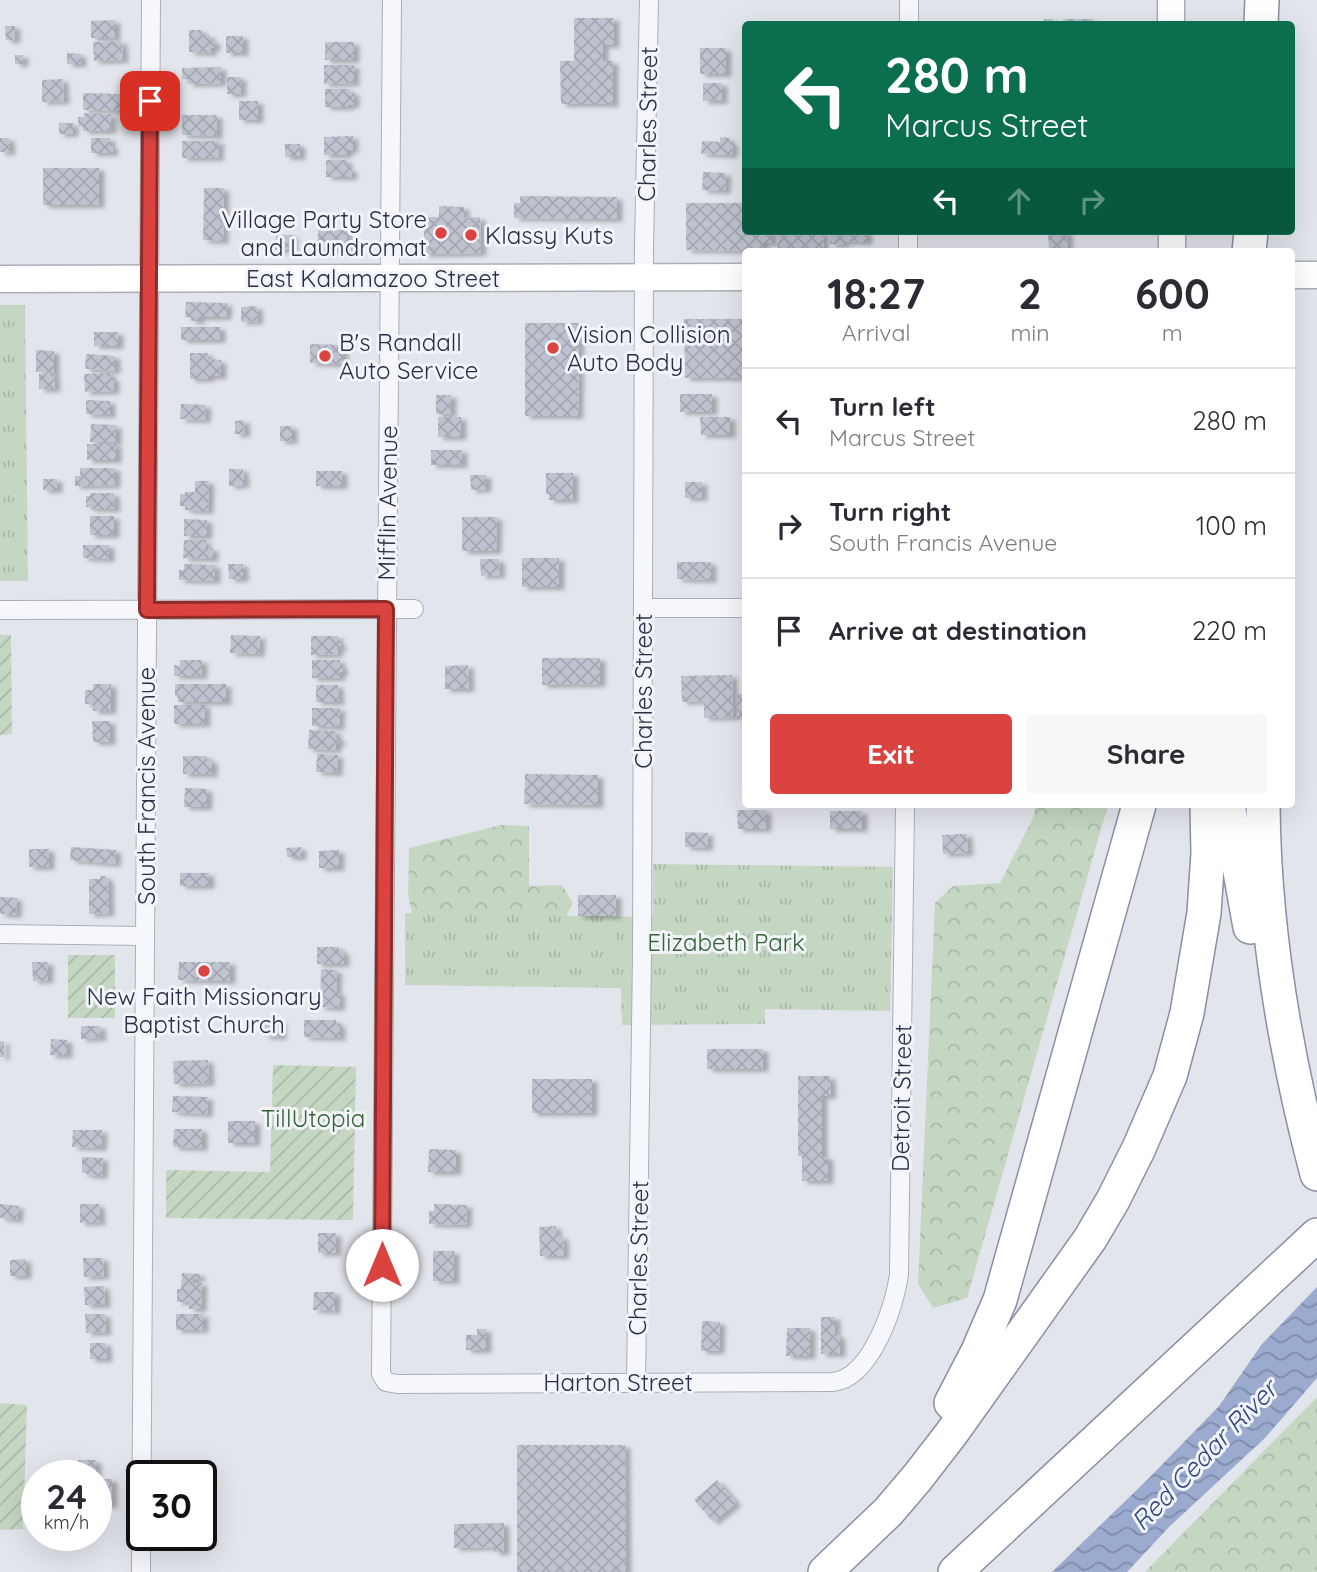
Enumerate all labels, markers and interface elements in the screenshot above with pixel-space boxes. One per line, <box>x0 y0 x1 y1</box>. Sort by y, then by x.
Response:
text: 280 m <box>885 44 1029 105</box>
street label: Charles Street <box>631 46 663 202</box>
icon: left <box>770 49 861 140</box>
pin <box>120 71 180 131</box>
icon: arrive <box>131 82 169 120</box>
text: Marcus Street <box>885 105 1088 145</box>
icon: left <box>927 182 965 220</box>
icon: ahead <box>1000 182 1038 220</box>
icon: right <box>1073 182 1111 220</box>
place label: Village Party Store and Laundromat <box>221 204 427 262</box>
place label: Klassy Kuts <box>485 220 613 250</box>
marker: Village Party Store and Laundromat <box>433 225 449 241</box>
marker: Klassy Kuts <box>463 227 479 243</box>
street label: East Kalamazoo Street <box>246 263 500 293</box>
text: 18:27 <box>827 267 925 320</box>
text: 2 <box>1018 267 1042 320</box>
text: 600 <box>1135 267 1210 320</box>
text: Arrival <box>842 318 911 347</box>
text: min <box>1010 318 1050 347</box>
text: m <box>1162 318 1183 347</box>
place label: Vision Collision Auto Body <box>567 319 731 377</box>
place label: B's Randall Auto Service <box>339 327 478 385</box>
marker: Vision Collision Auto Body <box>545 340 561 356</box>
marker: B's Randall Auto Service <box>317 348 333 364</box>
text: Turn left <box>829 390 936 423</box>
icon: left <box>770 402 808 440</box>
text: 280 m <box>1192 404 1267 437</box>
text: Marcus Street <box>829 423 975 452</box>
street label: Mifflin Avenue <box>371 425 403 581</box>
text: Turn right <box>829 495 951 528</box>
icon: right <box>770 507 808 545</box>
text: 100 m <box>1196 509 1267 542</box>
text: South Francis Avenue <box>829 528 1057 557</box>
icon: arrive <box>770 612 808 650</box>
street label: Charles Street <box>628 613 658 769</box>
text: Arrive at destination <box>829 614 1087 647</box>
text: 220 m <box>1192 614 1267 647</box>
street label: South Francis Avenue <box>131 667 161 905</box>
button: Exit <box>770 714 1012 794</box>
button: Share <box>1026 714 1267 794</box>
park label: Elizabeth Park <box>647 927 805 957</box>
marker: New Faith Missionary Baptist Church <box>196 963 212 979</box>
place label: New Faith Missionary Baptist Church <box>86 981 322 1039</box>
street label: Detroit Street <box>885 1024 917 1172</box>
park label: TillUtopia <box>261 1103 365 1133</box>
street label: Charles Street <box>622 1180 654 1336</box>
position arrow <box>345 1228 419 1302</box>
street label: Harton Street <box>543 1367 693 1397</box>
water label: Red Cedar River <box>1124 1371 1286 1537</box>
speed limit sign: 30 <box>126 1460 217 1551</box>
text: 24 <box>46 1474 87 1518</box>
text: km/h <box>44 1511 89 1534</box>

